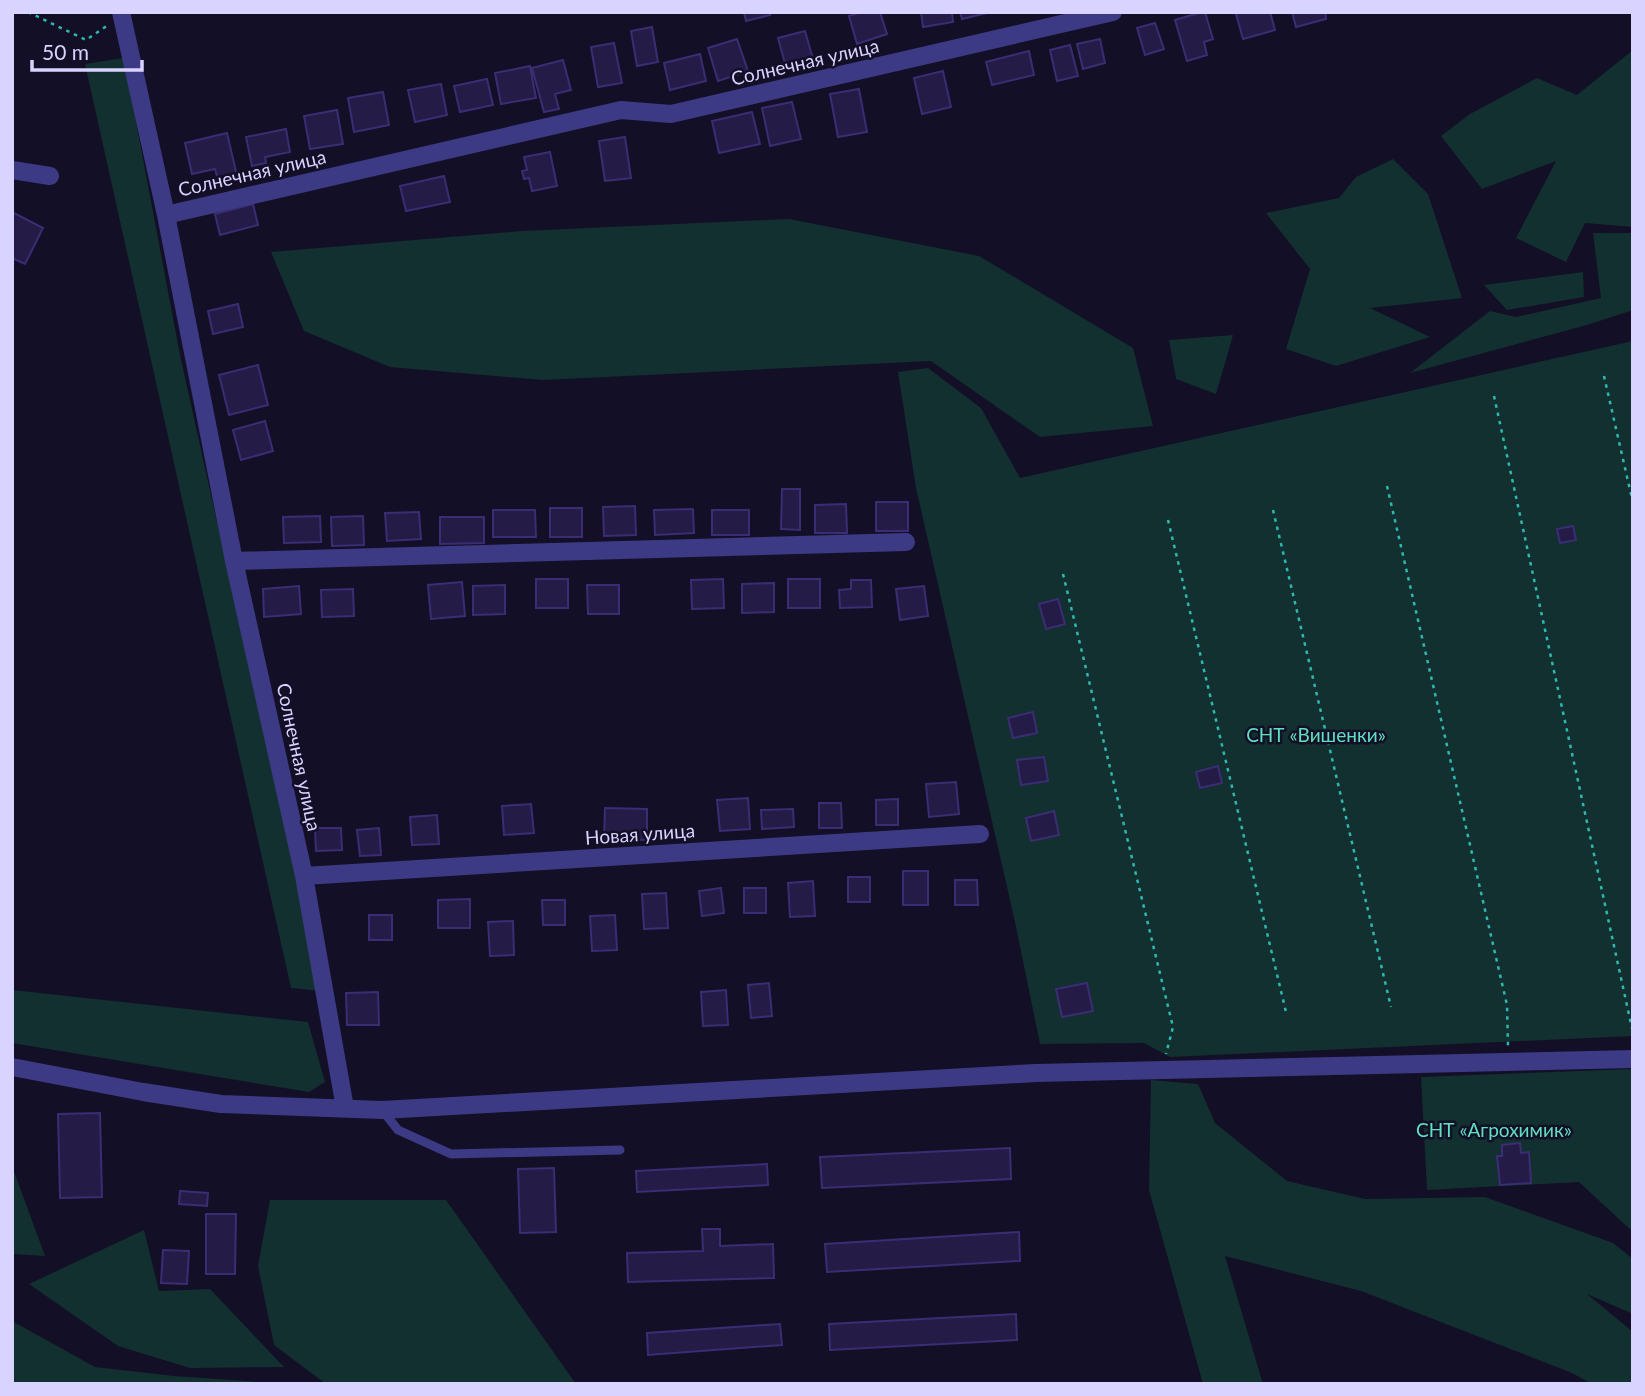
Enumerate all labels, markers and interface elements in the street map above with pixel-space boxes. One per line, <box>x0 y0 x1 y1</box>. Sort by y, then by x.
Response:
scale bar <box>32 28 142 72</box>
street label: Солнечная улица <box>729 33 881 90</box>
text: 50 m <box>42 39 89 64</box>
street label: Солнечная улица <box>176 144 328 201</box>
street label: Солнечная улица <box>273 681 326 833</box>
park label: СНТ «Вишенки» <box>1246 723 1386 746</box>
street label: Новая улица <box>584 818 696 849</box>
park label: СНТ «Агрохимик» <box>1416 1118 1572 1141</box>

